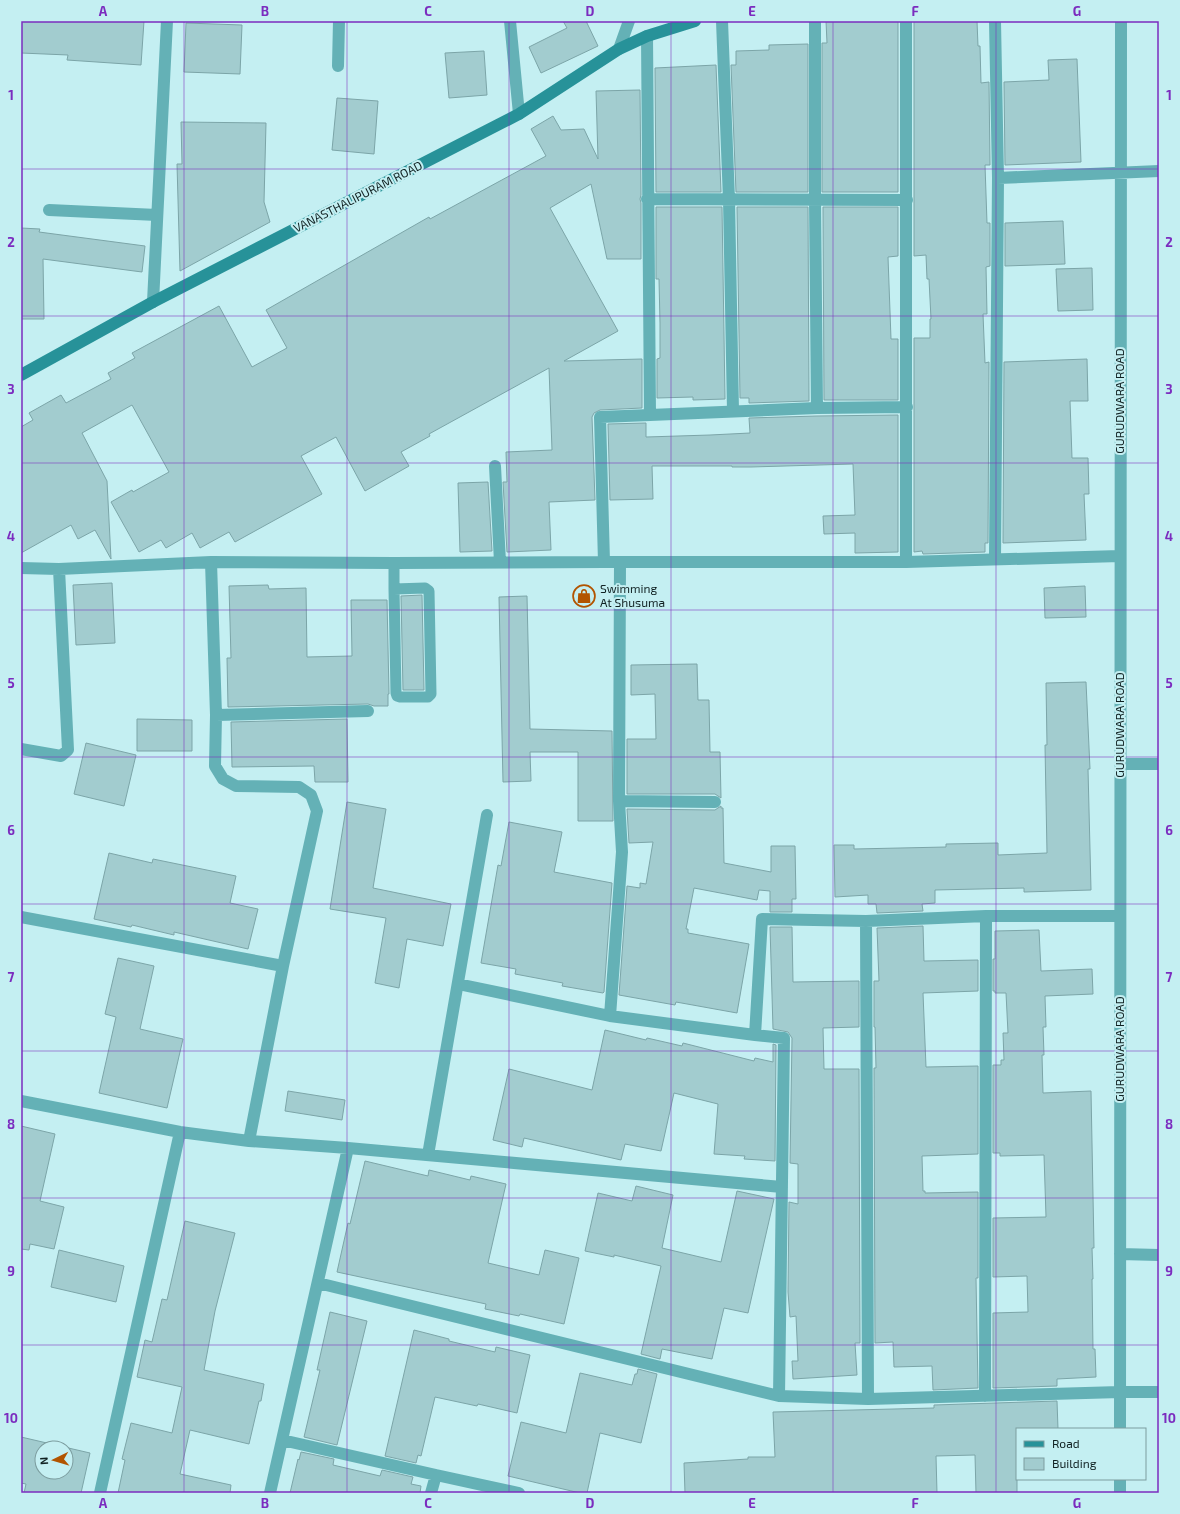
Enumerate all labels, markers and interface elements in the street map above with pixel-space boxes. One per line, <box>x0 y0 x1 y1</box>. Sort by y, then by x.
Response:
text: A <box>99 3 108 19</box>
text: B <box>261 3 269 19</box>
text: C <box>424 3 432 19</box>
text: D <box>586 3 595 19</box>
text: E <box>748 3 756 19</box>
text: F <box>911 3 919 19</box>
text: G <box>1073 3 1081 19</box>
text: 1 <box>8 87 14 103</box>
text: 1 <box>1166 87 1172 103</box>
street label: VANASTHALIPURAM ROAD <box>291 157 424 235</box>
text: 2 <box>7 234 15 250</box>
text: 2 <box>1165 234 1173 250</box>
street label: GURUDWARA ROAD <box>1112 348 1126 454</box>
text: 3 <box>7 381 15 397</box>
text: 3 <box>1165 381 1173 397</box>
text: 4 <box>7 528 15 544</box>
text: 4 <box>1165 528 1173 544</box>
place label: Swimming At Shusuma <box>600 581 665 609</box>
shop icon: Swimming At Shusuma <box>571 583 597 609</box>
street label: GURUDWARA ROAD <box>1112 672 1126 778</box>
text: 5 <box>7 675 15 691</box>
text: 5 <box>1165 675 1173 691</box>
text: 6 <box>7 822 15 838</box>
text: 6 <box>1165 822 1173 838</box>
text: 7 <box>8 969 15 985</box>
text: 7 <box>1166 969 1173 985</box>
street label: GURUDWARA ROAD <box>1112 996 1126 1102</box>
text: 8 <box>7 1116 15 1132</box>
text: 8 <box>1165 1116 1173 1132</box>
text: 9 <box>7 1263 15 1279</box>
text: 9 <box>1165 1263 1173 1279</box>
text: 10 <box>4 1410 18 1426</box>
text: 10 <box>1162 1410 1176 1426</box>
legend <box>1016 1428 1146 1480</box>
text: Road <box>1052 1436 1080 1450</box>
north arrow <box>34 1440 74 1480</box>
text: N <box>37 1456 50 1465</box>
text: Building <box>1052 1456 1097 1470</box>
text: A <box>99 1495 108 1511</box>
text: B <box>261 1495 269 1511</box>
text: C <box>424 1495 432 1511</box>
text: D <box>586 1495 595 1511</box>
text: E <box>748 1495 756 1511</box>
text: F <box>911 1495 919 1511</box>
text: G <box>1073 1495 1081 1511</box>

